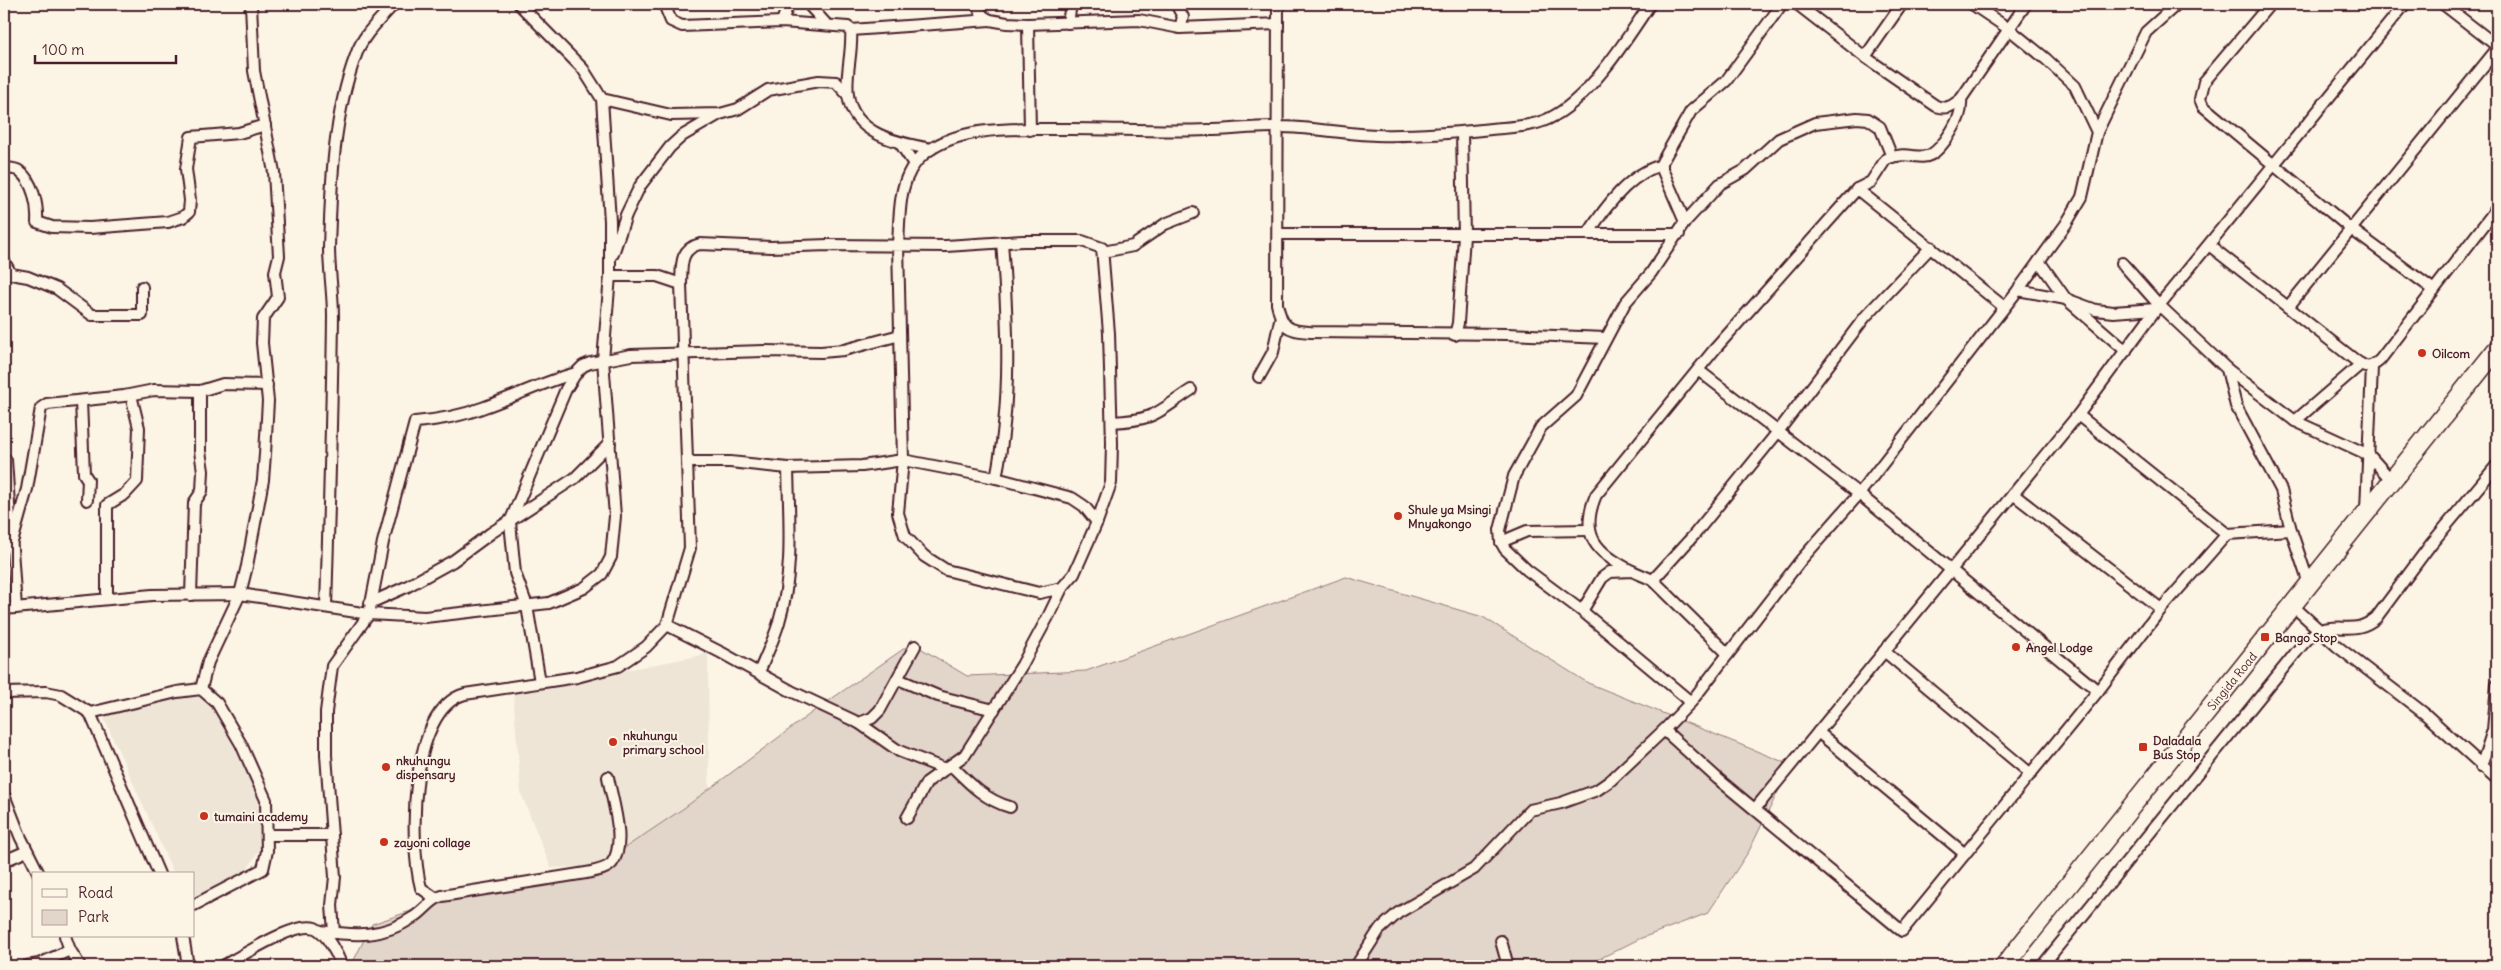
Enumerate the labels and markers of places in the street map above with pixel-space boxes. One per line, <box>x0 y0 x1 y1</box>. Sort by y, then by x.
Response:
place label: Oilcom <box>2432 346 2470 361</box>
marker: Oilcom <box>2416 347 2428 359</box>
place label: Shule ya Msingi Mnyakongo <box>1408 502 1492 532</box>
marker: Shule ya Msingi Mnyakongo <box>1392 510 1404 522</box>
place label: Bango Stop <box>2275 630 2337 646</box>
marker: Bango Stop <box>2259 631 2271 643</box>
place label: Angel Lodge <box>2026 640 2093 656</box>
marker: Angel Lodge <box>2010 641 2022 653</box>
place label: nkuhungu primary school <box>623 728 704 758</box>
place label: Daladala Bus Stop <box>2153 733 2201 763</box>
marker: nkuhungu primary school <box>607 736 619 748</box>
marker: Daladala Bus Stop <box>2137 741 2149 753</box>
place label: nkuhungu dispensary <box>396 753 456 783</box>
marker: nkuhungu dispensary <box>380 761 392 773</box>
place label: tumaini academy <box>213 809 308 825</box>
marker: tumaini academy <box>198 810 210 822</box>
place label: zayoni collage <box>394 835 471 851</box>
marker: zayoni collage <box>378 836 390 848</box>

